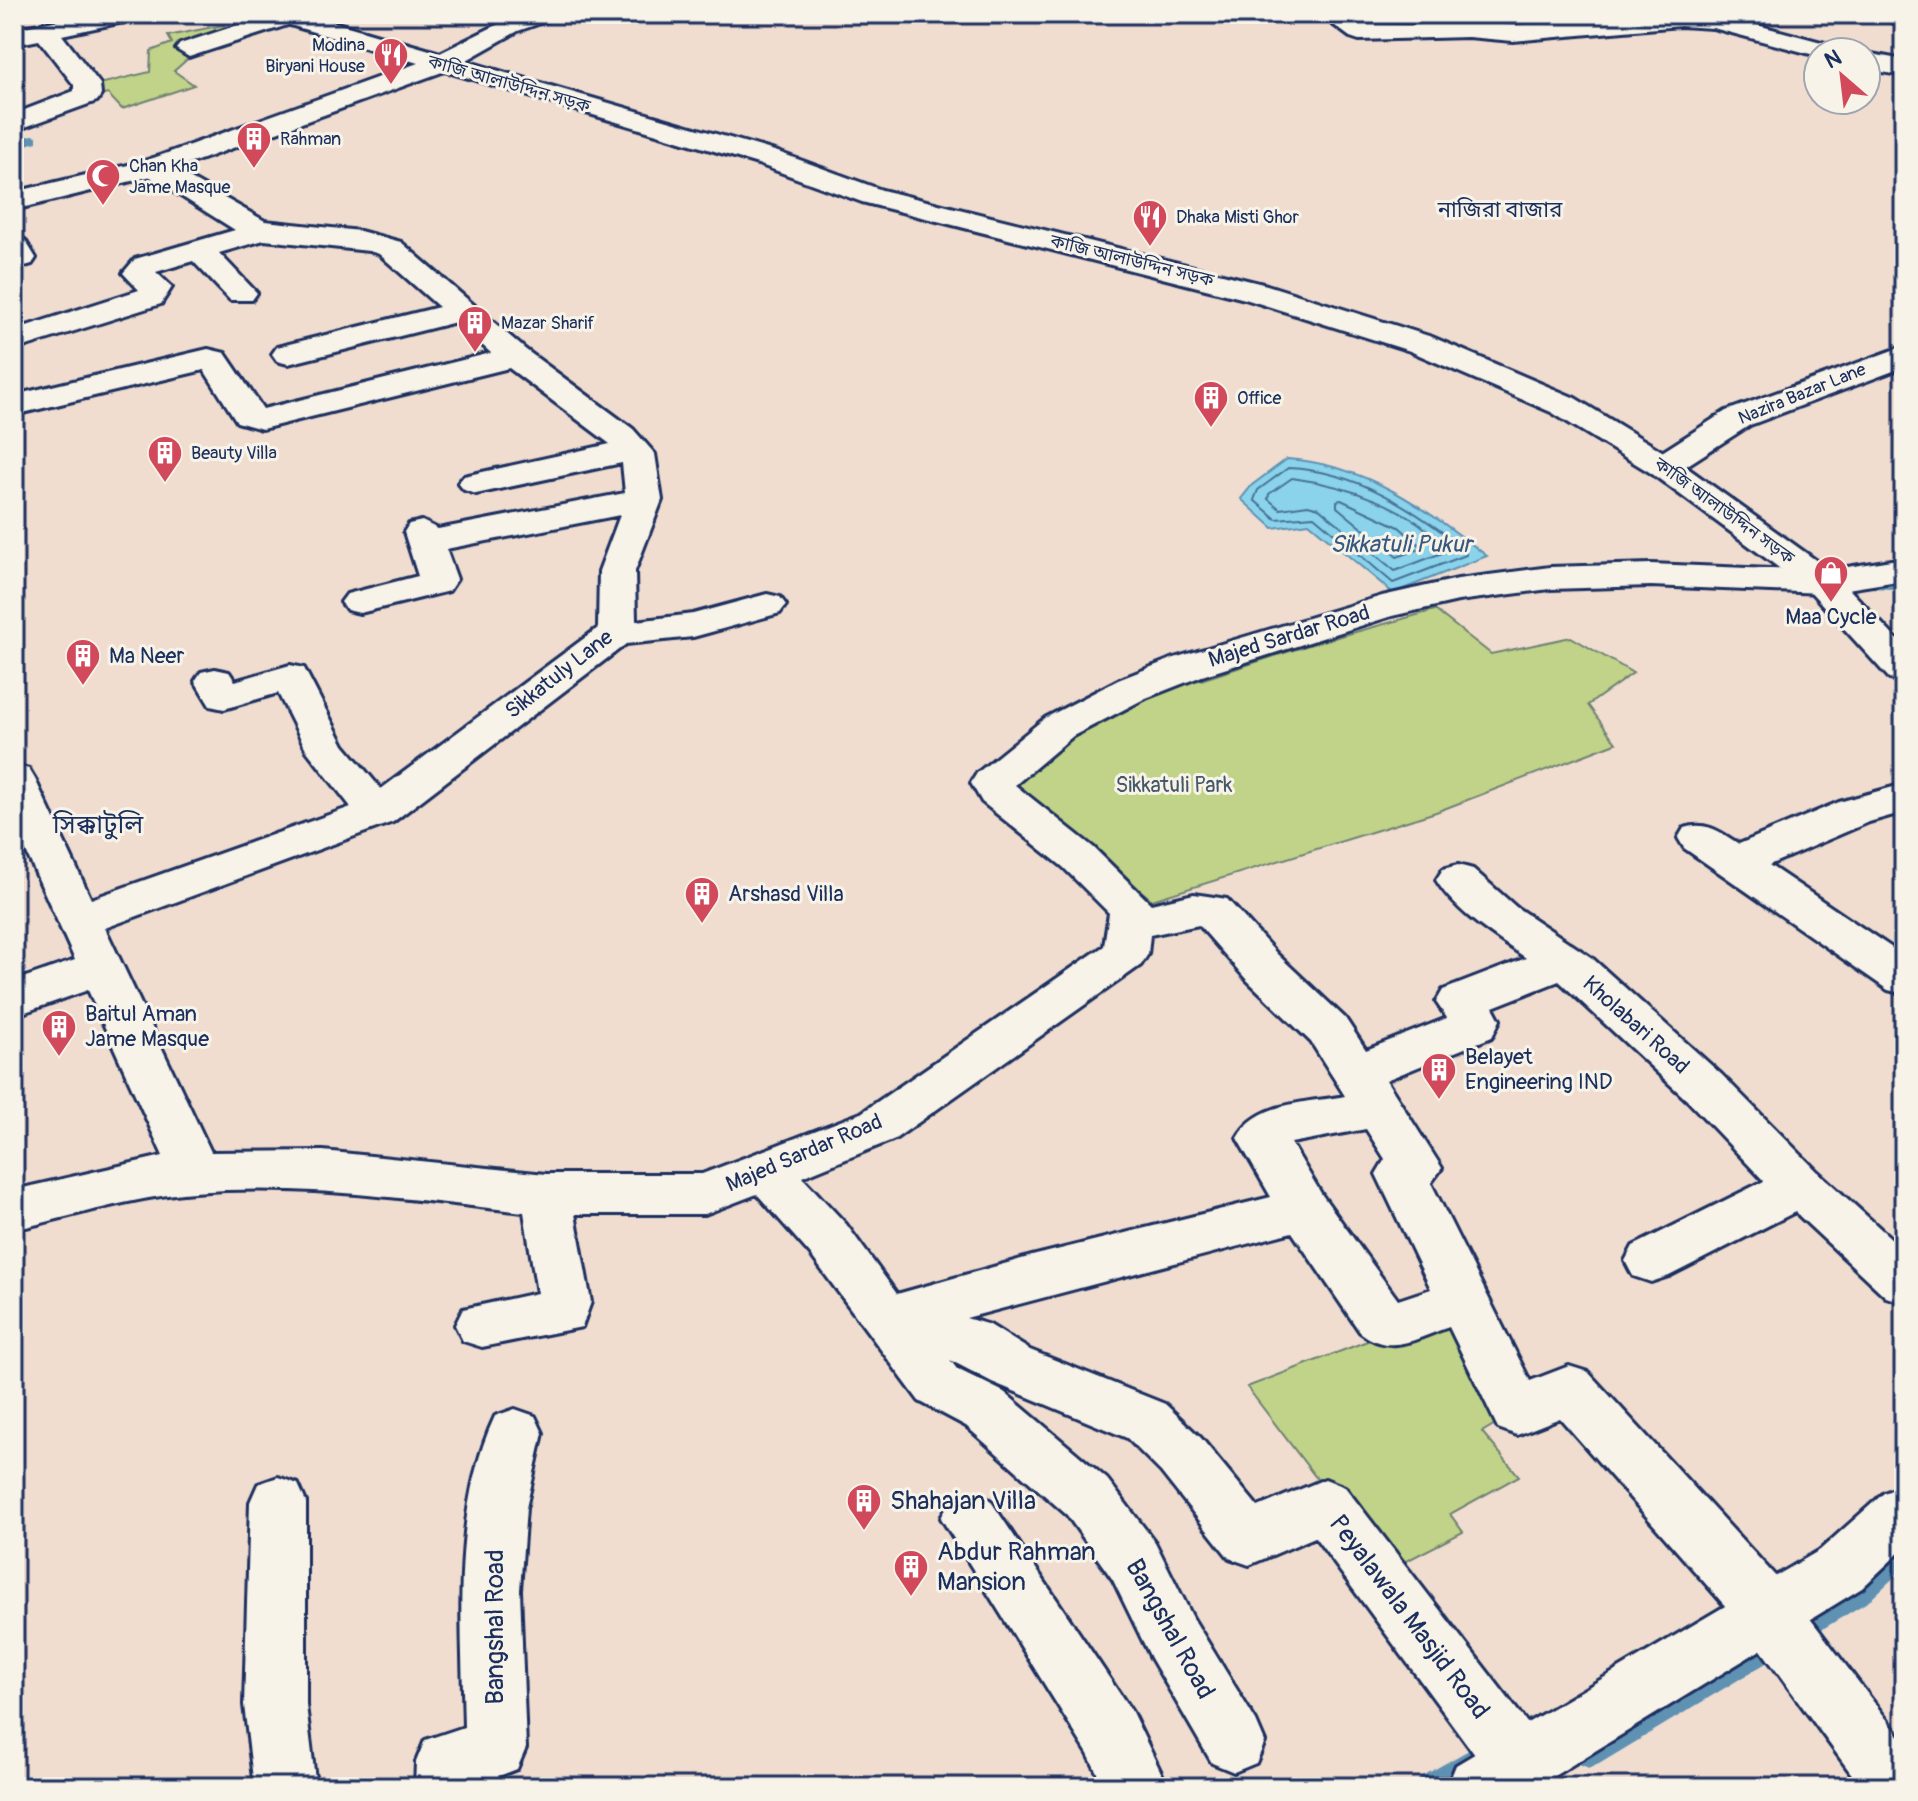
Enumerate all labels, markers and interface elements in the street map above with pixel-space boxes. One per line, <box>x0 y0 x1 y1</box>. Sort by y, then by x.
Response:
place label: Modina Biryani House <box>265 34 365 78</box>
restaurant icon: Modina Biryani House <box>372 36 410 86</box>
north arrow <box>1802 36 1882 116</box>
text: N <box>1820 43 1846 75</box>
street label: কাজি আলাউদ্দিন সড়ক <box>424 50 593 118</box>
building icon: Rahman <box>235 120 273 170</box>
place label: Rahman <box>280 128 341 151</box>
place label: Chan Kha Jame Masque <box>129 155 231 199</box>
mosque icon: Chan Kha Jame Masque <box>84 157 122 207</box>
district label: নাজিরা বাজার <box>1437 196 1563 224</box>
restaurant icon: Dhaka Misti Ghor <box>1131 198 1169 248</box>
place label: Dhaka Misti Ghor <box>1176 206 1299 229</box>
street label: কাজি আলাউদ্দিন সড়ক <box>1047 229 1217 293</box>
building icon: Mazar Sharif <box>456 304 494 354</box>
place label: Mazar Sharif <box>501 312 595 335</box>
street label: Nazira Bazar Lane <box>1735 358 1869 430</box>
building icon: Office <box>1192 379 1230 429</box>
place label: Office <box>1237 387 1282 410</box>
building icon: Beauty Villa <box>146 434 184 484</box>
place label: Beauty Villa <box>191 442 277 465</box>
street label: কাজি আলাউদ্দিন সড়ক <box>1649 452 1799 570</box>
water label: Sikkatuli Pukur <box>1330 530 1475 559</box>
shop icon: Maa Cycle <box>1812 554 1850 604</box>
street label: Majed Sardar Road <box>1205 598 1373 674</box>
place label: Maa Cycle <box>1785 603 1877 631</box>
street label: Sikkatuly Lane <box>499 623 619 725</box>
building icon: Ma Neer <box>64 637 102 687</box>
place label: Ma Neer <box>109 642 184 670</box>
park label: Sikkatuli Park <box>1115 771 1233 799</box>
district label: সিক্কাটুলি <box>52 809 144 841</box>
building icon: Arshasd Villa <box>683 875 721 925</box>
place label: Arshasd Villa <box>728 880 844 908</box>
street label: Kholabari Road <box>1577 970 1695 1080</box>
place label: Baitul Aman Jame Masque <box>85 1000 209 1053</box>
building icon: Baitul Aman Jame Masque <box>40 1008 78 1058</box>
place label: Belayet Engineering IND <box>1465 1043 1613 1096</box>
building icon: Belayet Engineering IND <box>1420 1051 1458 1101</box>
street label: Majed Sardar Road <box>722 1107 886 1199</box>
building icon: Shahajan Villa <box>845 1482 883 1532</box>
place label: Shahajan Villa <box>890 1485 1036 1517</box>
street label: Peyalawala Masjid Road <box>1322 1509 1496 1725</box>
place label: Abdur Rahman Mansion <box>937 1536 1096 1598</box>
building icon: Abdur Rahman Mansion <box>892 1548 930 1598</box>
street label: Bangshal Road <box>479 1549 511 1705</box>
street label: Bangshal Road <box>1118 1553 1222 1705</box>

